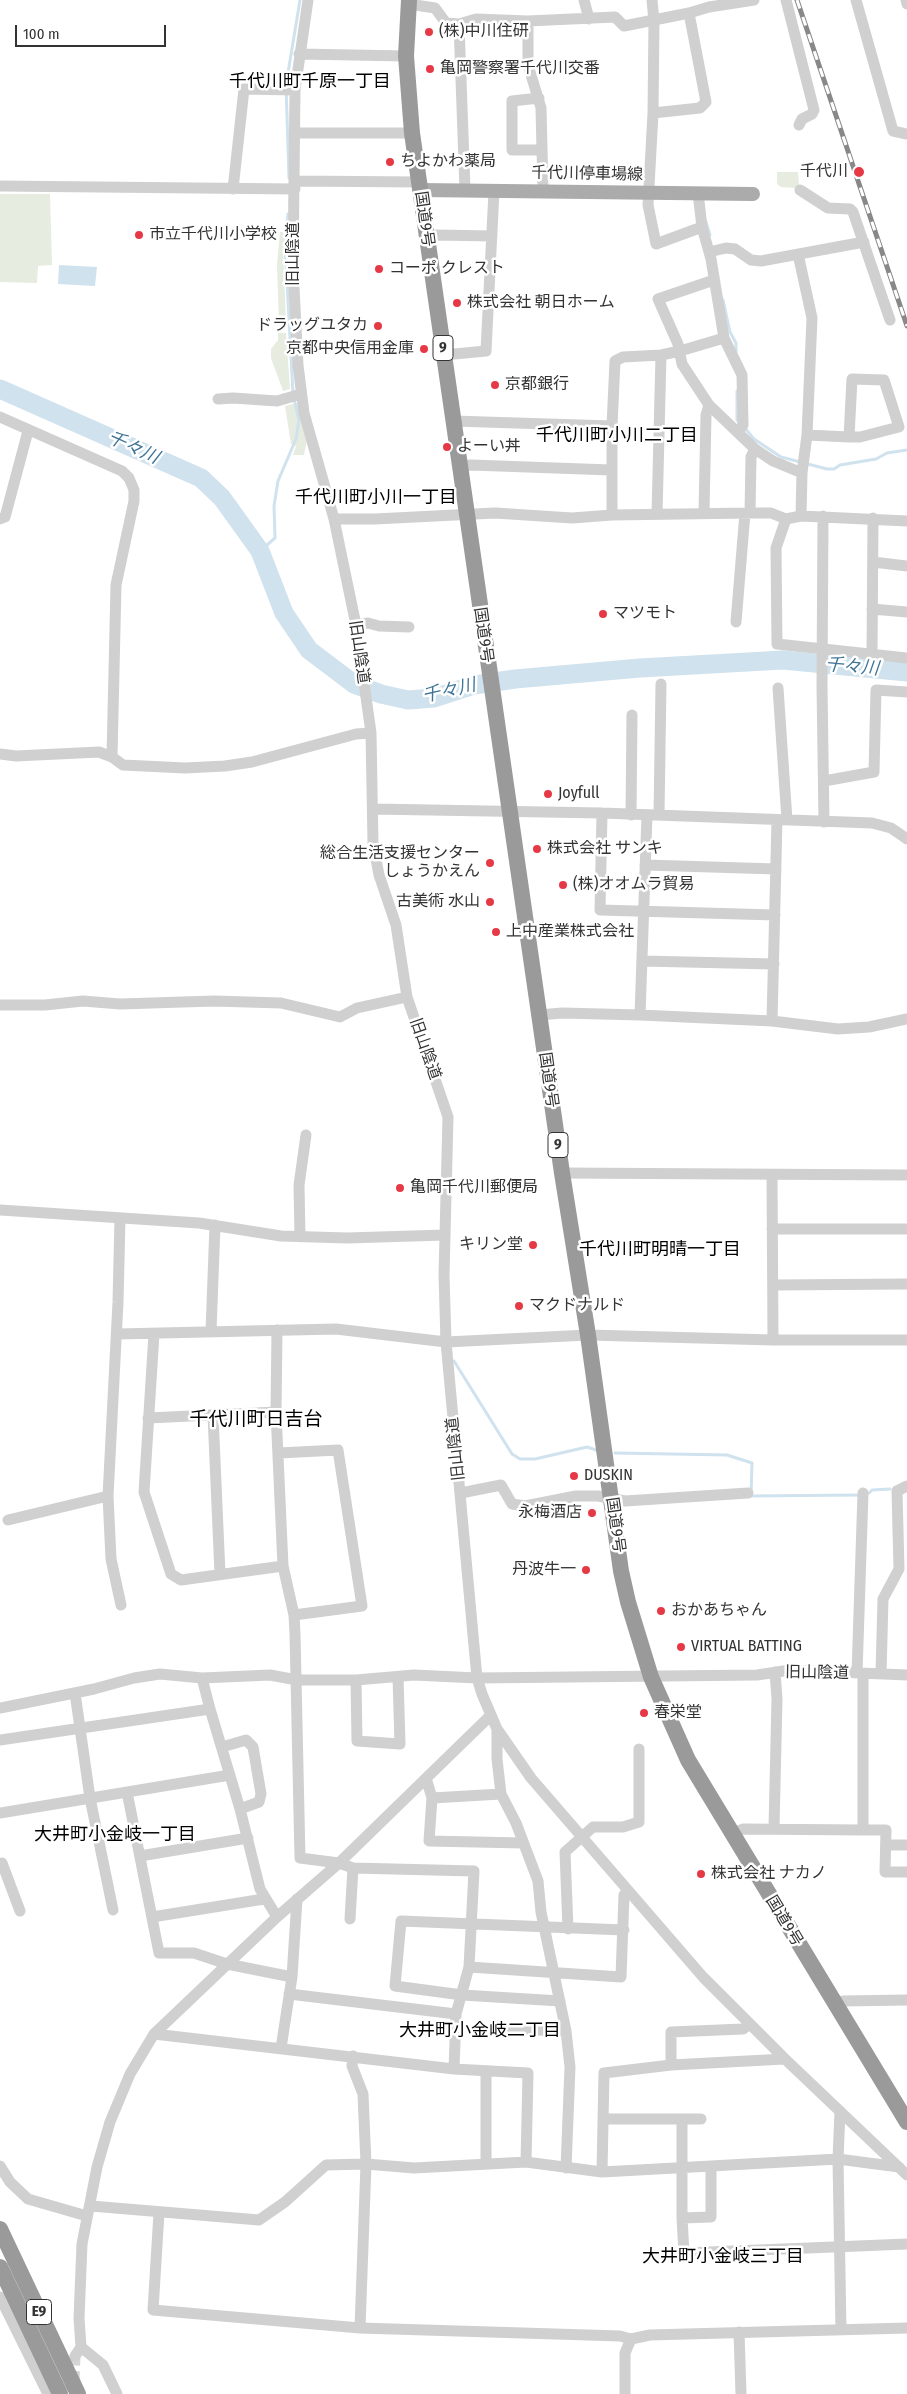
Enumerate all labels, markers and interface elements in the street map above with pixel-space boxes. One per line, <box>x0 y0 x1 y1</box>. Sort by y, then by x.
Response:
scale bar <box>18 15 169 47</box>
place label: (株)中川住研 <box>439 22 528 42</box>
text: 100 m <box>23 25 60 43</box>
marker: (株)中川住研 <box>423 26 435 38</box>
place label: 亀岡警察署千代川交番 <box>440 59 600 79</box>
marker: 亀岡警察署千代川交番 <box>424 63 436 75</box>
district label: 千代川町千原一丁目 <box>229 71 391 93</box>
place label: ちよかわ薬局 <box>400 152 496 172</box>
marker: ちよかわ薬局 <box>384 156 396 168</box>
place label: 千代川 <box>800 162 848 182</box>
street label: 千代川停車場線 <box>531 163 643 185</box>
marker: 千代川 <box>852 165 866 179</box>
street label: 国道9号 <box>411 190 437 248</box>
street label: 旧山陰道 <box>284 222 304 286</box>
place label: 市立千代川小学校 <box>149 225 277 245</box>
marker: 市立千代川小学校 <box>133 229 145 241</box>
place label: コーポ クレスト <box>389 259 505 279</box>
marker: コーポ クレスト <box>373 263 385 275</box>
place label: 株式会社 朝日ホーム <box>467 293 615 313</box>
marker: 株式会社 朝日ホーム <box>451 297 463 309</box>
place label: ドラッグユタカ <box>256 316 368 336</box>
marker: ドラッグユタカ <box>372 320 384 332</box>
road number: 9 <box>433 336 453 360</box>
place label: 京都中央信用金庫 <box>286 339 414 359</box>
marker: 京都中央信用金庫 <box>418 343 430 355</box>
place label: 京都銀行 <box>505 375 569 395</box>
marker: 京都銀行 <box>489 379 501 391</box>
district label: 千代川町小川二丁目 <box>536 425 698 447</box>
water label: 千々川 <box>104 427 162 469</box>
place label: よーい丼 <box>457 437 521 457</box>
marker: よーい丼 <box>441 441 453 453</box>
district label: 千代川町小川一丁目 <box>295 487 457 509</box>
place label: マツモト <box>613 604 677 624</box>
street label: 国道9号 <box>470 606 496 664</box>
marker: マツモト <box>597 608 609 620</box>
street label: 旧山陰道 <box>345 619 373 685</box>
water label: 千々川 <box>824 654 880 680</box>
water label: 千々川 <box>420 674 478 708</box>
place label: Joyfull <box>558 784 600 804</box>
marker: Joyfull <box>542 788 554 800</box>
place label: 株式会社 サンキ <box>547 839 663 859</box>
marker: 株式会社 サンキ <box>531 843 543 855</box>
place label: 総合生活支援センター しょうかえん <box>320 844 480 882</box>
marker: 総合生活支援センター しょうかえん <box>484 857 496 869</box>
place label: (株)オオムラ貿易 <box>573 875 694 895</box>
marker: (株)オオムラ貿易 <box>557 879 569 891</box>
place label: 古美術 水山 <box>396 892 480 912</box>
marker: 古美術 水山 <box>484 896 496 908</box>
place label: 上中産業株式会社 <box>506 922 634 942</box>
marker: 上中産業株式会社 <box>490 926 502 938</box>
street label: 旧山陰道 <box>406 1016 444 1082</box>
street label: 国道9号 <box>535 1051 561 1109</box>
road number: 9 <box>548 1132 568 1158</box>
place label: 亀岡千代川郵便局 <box>410 1178 538 1198</box>
marker: 亀岡千代川郵便局 <box>394 1182 406 1194</box>
place label: キリン堂 <box>459 1235 523 1255</box>
marker: キリン堂 <box>527 1239 539 1251</box>
district label: 千代川町明晴一丁目 <box>579 1239 741 1261</box>
place label: マクドナルド <box>529 1296 625 1316</box>
marker: マクドナルド <box>513 1300 525 1312</box>
district label: 千代川町日吉台 <box>190 1409 322 1431</box>
street label: 旧山陰道 <box>443 1416 469 1482</box>
place label: DUSKIN <box>584 1466 633 1486</box>
marker: DUSKIN <box>568 1470 580 1482</box>
street label: 国道9号 <box>602 1496 628 1554</box>
place label: 永梅酒店 <box>518 1503 582 1523</box>
marker: 永梅酒店 <box>586 1507 598 1519</box>
place label: 丹波牛一 <box>512 1560 576 1580</box>
marker: 丹波牛一 <box>580 1564 592 1576</box>
place label: おかあちゃん <box>671 1601 767 1621</box>
marker: おかあちゃん <box>655 1605 667 1617</box>
place label: VIRTUAL BATTING <box>691 1637 802 1657</box>
marker: VIRTUAL BATTING <box>675 1641 687 1653</box>
street label: 旧山陰道 <box>785 1663 849 1683</box>
place label: 春栄堂 <box>654 1703 702 1723</box>
marker: 春栄堂 <box>638 1707 650 1719</box>
district label: 大井町小金岐一丁目 <box>34 1824 196 1846</box>
place label: 株式会社 ナカノ <box>711 1864 827 1884</box>
marker: 株式会社 ナカノ <box>695 1868 707 1880</box>
street label: 国道9号 <box>761 1892 807 1950</box>
district label: 大井町小金岐二丁目 <box>399 2020 561 2042</box>
district label: 大井町小金岐三丁目 <box>642 2246 804 2268</box>
road number: E9 <box>26 2300 52 2324</box>

